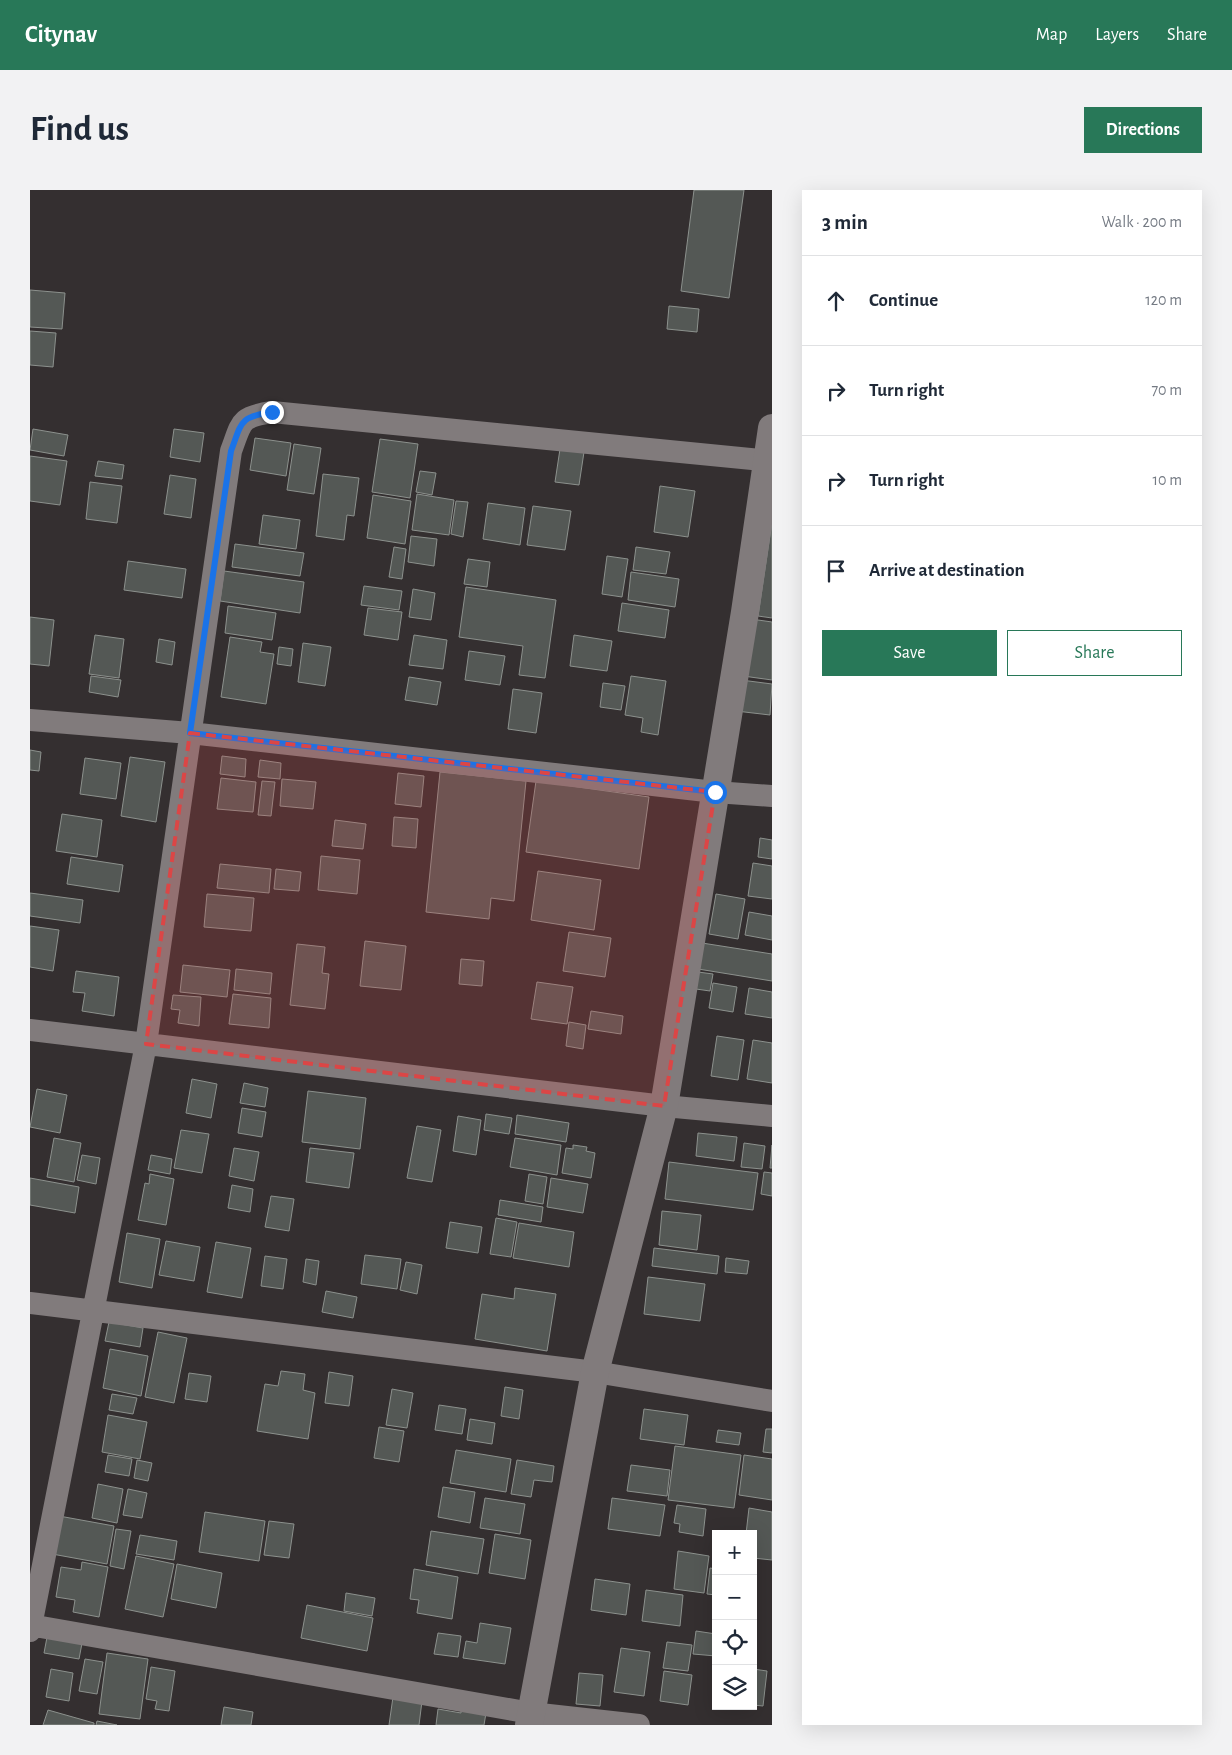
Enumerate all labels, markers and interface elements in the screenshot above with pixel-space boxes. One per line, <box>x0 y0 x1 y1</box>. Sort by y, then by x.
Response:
text: Citynav <box>25 23 97 47</box>
text: Map <box>1036 26 1067 44</box>
text: Layers <box>1095 26 1139 44</box>
text: Share <box>1167 26 1207 44</box>
button: Directions <box>1084 107 1202 153</box>
text: Find us <box>30 112 129 147</box>
text: 3 min <box>822 212 868 233</box>
text: Walk · 200 m <box>1101 214 1182 230</box>
icon: ahead <box>822 287 850 315</box>
text: Continue <box>869 291 938 310</box>
text: 120 m <box>1145 292 1182 308</box>
icon: right <box>822 377 850 405</box>
text: Turn right <box>869 381 944 400</box>
text: 70 m <box>1151 382 1182 398</box>
route end <box>261 401 284 424</box>
icon: right <box>822 467 850 495</box>
text: Turn right <box>869 471 944 490</box>
text: 10 m <box>1153 472 1182 488</box>
icon: arrive <box>822 557 850 585</box>
text: Arrive at destination <box>869 561 1025 580</box>
button: Save <box>822 630 997 676</box>
button: Share <box>1007 630 1182 676</box>
route start <box>704 781 727 804</box>
map controls <box>712 1530 757 1710</box>
button: + <box>712 1530 757 1575</box>
button: − <box>712 1575 757 1620</box>
button: locate <box>712 1620 757 1665</box>
button: layers <box>712 1665 757 1710</box>

